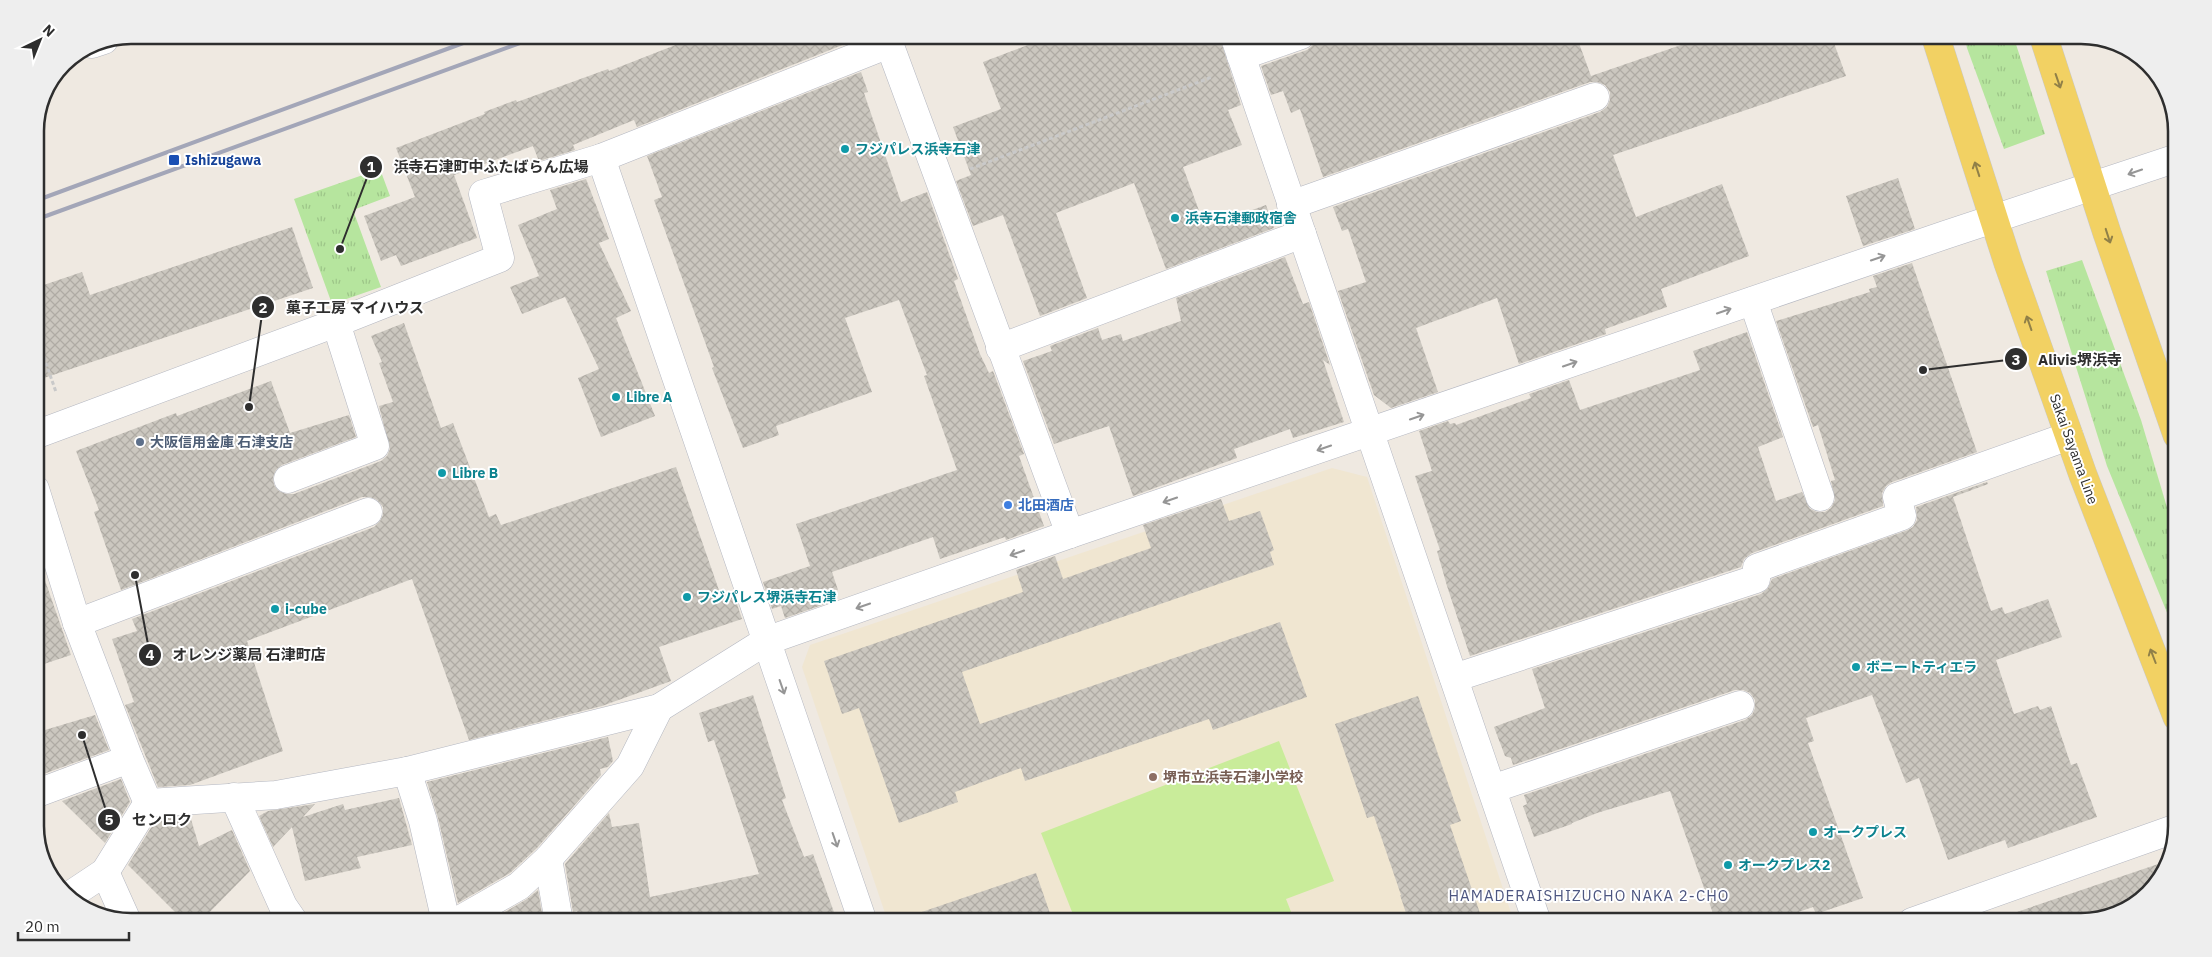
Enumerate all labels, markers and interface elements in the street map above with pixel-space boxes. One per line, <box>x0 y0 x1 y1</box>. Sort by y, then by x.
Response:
north arrow <box>15 15 65 65</box>
text: N <box>39 20 59 41</box>
one-way arrow <box>2054 73 2064 89</box>
place label: フジパレス浜寺石津 <box>855 140 980 158</box>
marker: フジパレス浜寺石津 <box>839 143 851 155</box>
place label: Ishizugawa <box>185 151 261 169</box>
callout: 浜寺石津町中ふたばらん広場 <box>358 152 598 182</box>
marker: Ishizugawa <box>167 153 181 167</box>
text: 1 <box>366 157 376 176</box>
text: 浜寺石津町中ふたばらん広場 <box>393 157 589 176</box>
one-way arrow <box>1972 161 1982 177</box>
one-way arrow <box>2128 168 2143 177</box>
place label: 浜寺石津郵政宿舎 <box>1185 209 1297 227</box>
marker: 浜寺石津郵政宿舎 <box>1169 212 1181 224</box>
one-way arrow <box>2104 227 2114 243</box>
one-way arrow <box>1869 253 1885 262</box>
callout: 菓子工房 マイハウス <box>250 292 434 322</box>
text: 2 <box>258 298 268 317</box>
text: 菓子工房 マイハウス <box>286 298 424 317</box>
one-way arrow <box>1716 306 1731 315</box>
one-way arrow <box>2024 316 2033 331</box>
callout: Alivis堺浜寺 <box>2003 344 2132 374</box>
text: 3 <box>2011 350 2021 369</box>
text: Alivis堺浜寺 <box>2038 350 2122 369</box>
one-way arrow <box>1562 359 1578 368</box>
place label: Libre A <box>626 388 673 406</box>
marker: Libre A <box>610 391 622 403</box>
street label: Sakai Sayama Line <box>2046 391 2102 507</box>
one-way arrow <box>1408 412 1424 421</box>
place label: 大阪信用金庫 石津支店 <box>150 433 293 451</box>
marker: 大阪信用金庫 石津支店 <box>134 436 146 448</box>
one-way arrow <box>1317 444 1333 454</box>
place label: Libre B <box>452 464 498 482</box>
marker: Libre B <box>436 467 448 479</box>
place label: 北田酒店 <box>1018 496 1074 514</box>
one-way arrow <box>1163 496 1179 505</box>
marker: 北田酒店 <box>1002 499 1014 511</box>
one-way arrow <box>1009 549 1025 558</box>
place label: フジパレス堺浜寺石津 <box>697 588 836 606</box>
marker: フジパレス堺浜寺石津 <box>681 591 693 603</box>
place label: i-cube <box>285 600 327 618</box>
one-way arrow <box>855 602 871 612</box>
marker: i-cube <box>269 603 281 615</box>
callout: オレンジ薬局 石津町店 <box>137 640 336 670</box>
text: 4 <box>145 645 155 664</box>
text: オレンジ薬局 石津町店 <box>172 645 326 664</box>
one-way arrow <box>2148 648 2157 664</box>
place label: ボニートティエラ <box>1866 658 1977 676</box>
marker: ボニートティエラ <box>1850 661 1862 673</box>
one-way arrow <box>777 678 787 694</box>
place label: 堺市立浜寺石津小学校 <box>1163 768 1303 786</box>
marker: 堺市立浜寺石津小学校 <box>1147 771 1159 783</box>
callout: センロク <box>97 805 202 835</box>
text: 5 <box>104 810 114 829</box>
text: センロク <box>132 810 192 829</box>
place label: オークプレス <box>1823 823 1907 841</box>
marker: オークプレス <box>1807 826 1819 838</box>
one-way arrow <box>831 832 840 847</box>
place label: オークプレス2 <box>1738 856 1830 874</box>
marker: オークプレス2 <box>1722 859 1734 871</box>
district label: HAMADERAISHIZUCHO NAKA 2-CHO <box>1449 886 1729 905</box>
scale bar <box>18 910 129 942</box>
text: 20 m <box>25 917 60 936</box>

